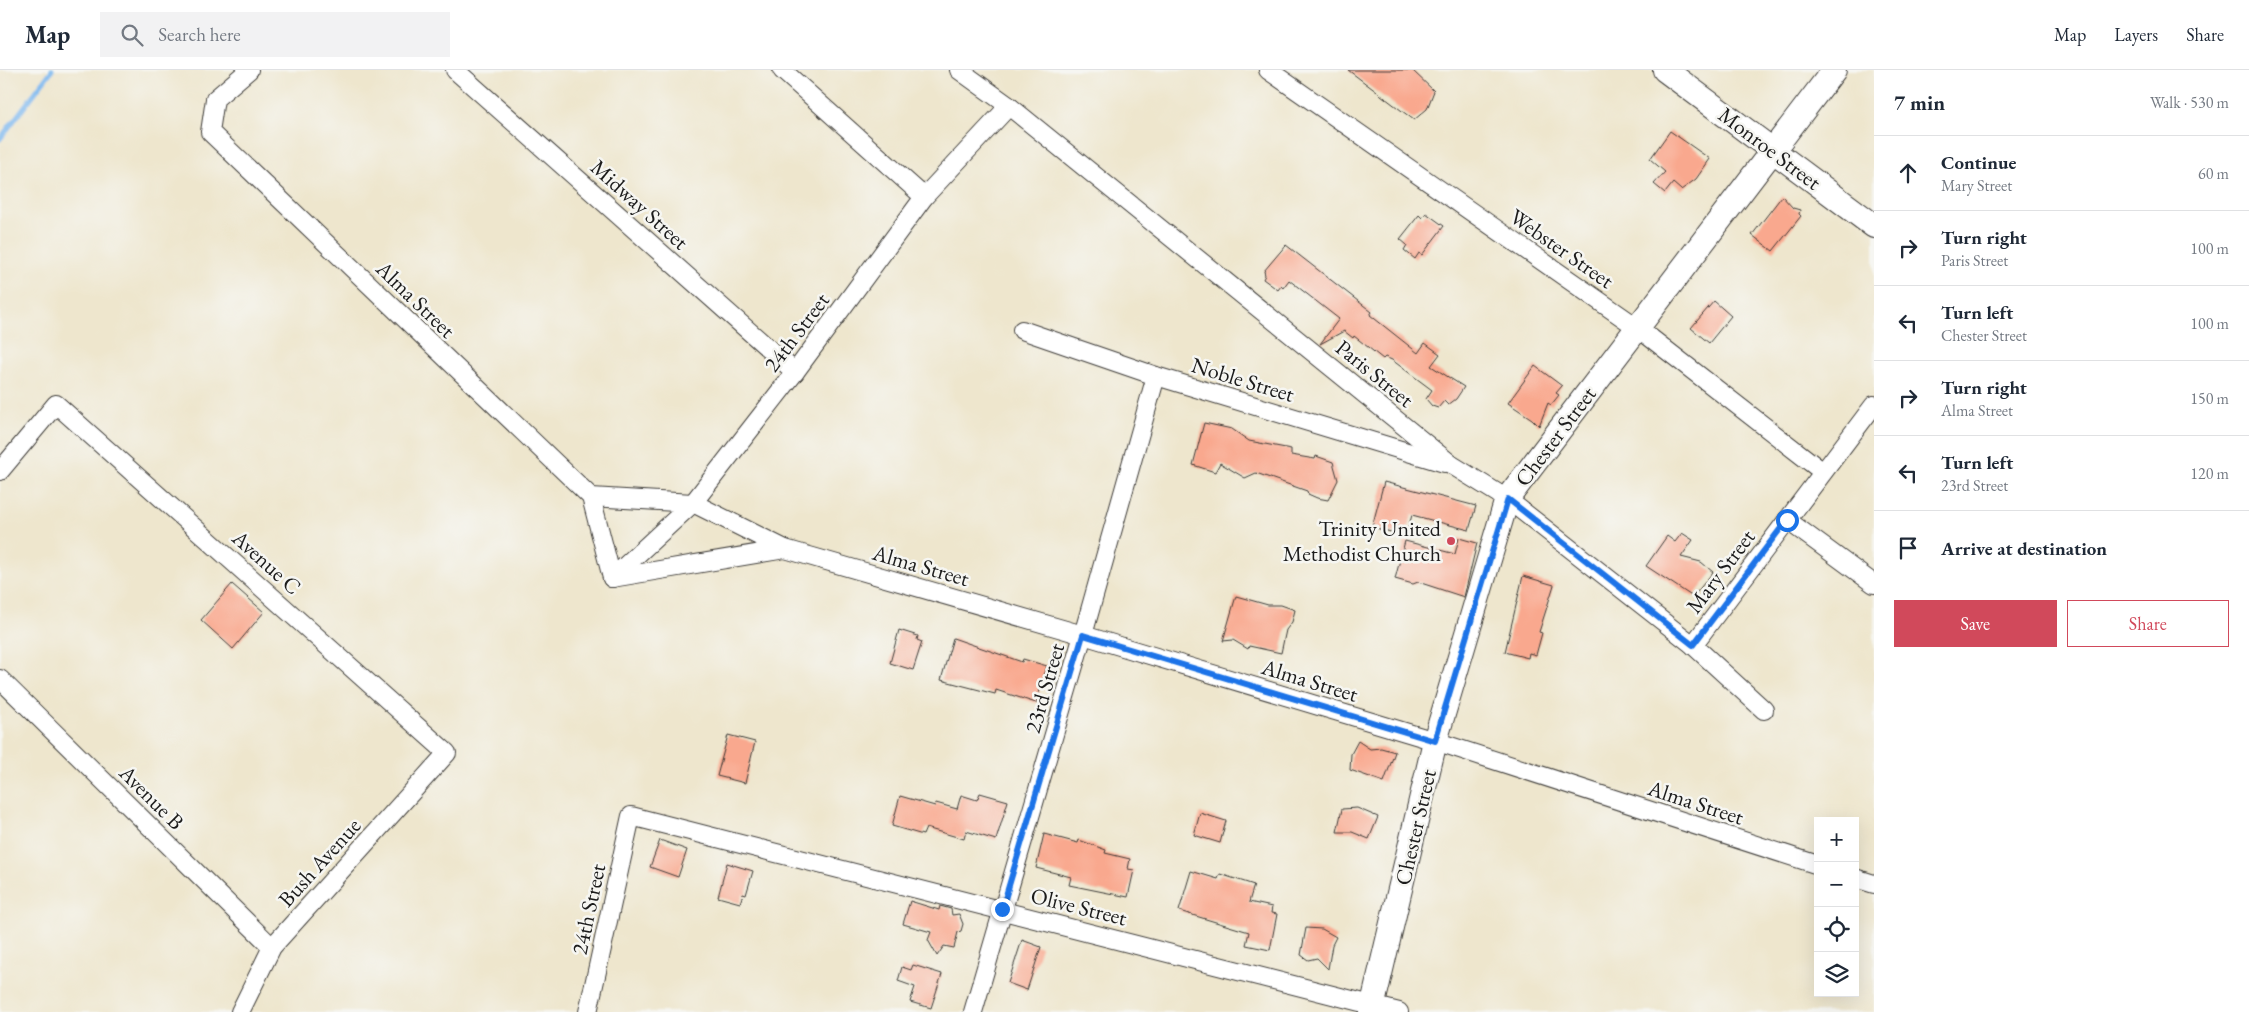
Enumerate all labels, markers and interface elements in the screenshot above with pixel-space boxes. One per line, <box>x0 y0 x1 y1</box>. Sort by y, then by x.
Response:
search box <box>100 12 450 57</box>
text: Map <box>25 19 70 50</box>
icon: search <box>118 21 146 49</box>
text: Search here <box>158 22 241 47</box>
text: Map <box>2054 23 2086 46</box>
text: Layers <box>2114 23 2158 46</box>
text: Share <box>2186 23 2224 46</box>
text: 7 min <box>1894 89 1945 116</box>
text: Walk · 530 m <box>2150 92 2229 113</box>
street label: Monroe Street <box>1712 100 1827 197</box>
text: Continue <box>1941 150 2016 175</box>
street label: Midway Street <box>585 153 695 256</box>
icon: ahead <box>1894 159 1922 187</box>
text: 60 m <box>2198 163 2229 184</box>
text: Mary Street <box>1941 175 2012 196</box>
street label: Webster Street <box>1504 202 1619 295</box>
text: Turn right <box>1941 225 2027 250</box>
icon: right <box>1894 234 1922 262</box>
text: 100 m <box>2190 238 2229 259</box>
text: Paris Street <box>1941 250 2008 271</box>
street label: Alma Street <box>369 254 461 344</box>
street label: 24th Street <box>757 287 836 378</box>
text: Turn left <box>1941 300 2013 325</box>
icon: left <box>1894 309 1922 337</box>
text: 100 m <box>2190 313 2229 334</box>
text: Chester Street <box>1941 325 2027 346</box>
street label: Paris Street <box>1330 333 1420 414</box>
street label: Noble Street <box>1188 350 1298 409</box>
text: Turn right <box>1941 375 2027 400</box>
street label: Chester Street <box>1508 380 1603 492</box>
icon: right <box>1894 384 1922 412</box>
text: 150 m <box>2190 388 2229 409</box>
text: Alma Street <box>1941 400 2013 421</box>
text: Turn left <box>1941 450 2013 475</box>
icon: left <box>1894 459 1922 487</box>
text: 120 m <box>2190 463 2229 484</box>
text: 23rd Street <box>1941 475 2008 496</box>
route start <box>1776 509 1799 532</box>
place label: Trinity United Methodist Church <box>1283 514 1442 568</box>
street label: Avenue C <box>225 523 307 601</box>
street label: Mary Street <box>1679 523 1761 619</box>
icon: arrive <box>1894 534 1922 562</box>
marker: Trinity United Methodist Church <box>1445 535 1457 547</box>
text: Arrive at destination <box>1941 536 2107 561</box>
street label: Alma Street <box>868 538 973 593</box>
button: Save <box>1894 600 2057 647</box>
button: Share <box>2067 600 2229 647</box>
street label: 23rd Street <box>1018 640 1071 737</box>
street label: Alma Street <box>1257 652 1362 709</box>
street label: Avenue B <box>112 758 190 836</box>
street label: Chester Street <box>1388 766 1443 888</box>
street label: Alma Street <box>1643 773 1748 832</box>
street label: Bush Avenue <box>272 811 367 913</box>
map controls <box>1814 817 1859 997</box>
button: + <box>1814 817 1859 862</box>
street label: 24th Street <box>565 861 612 957</box>
button: − <box>1814 862 1859 907</box>
street label: Olive Street <box>1028 881 1130 932</box>
route end <box>991 898 1014 921</box>
button: locate <box>1814 907 1859 952</box>
button: layers <box>1814 952 1859 997</box>

